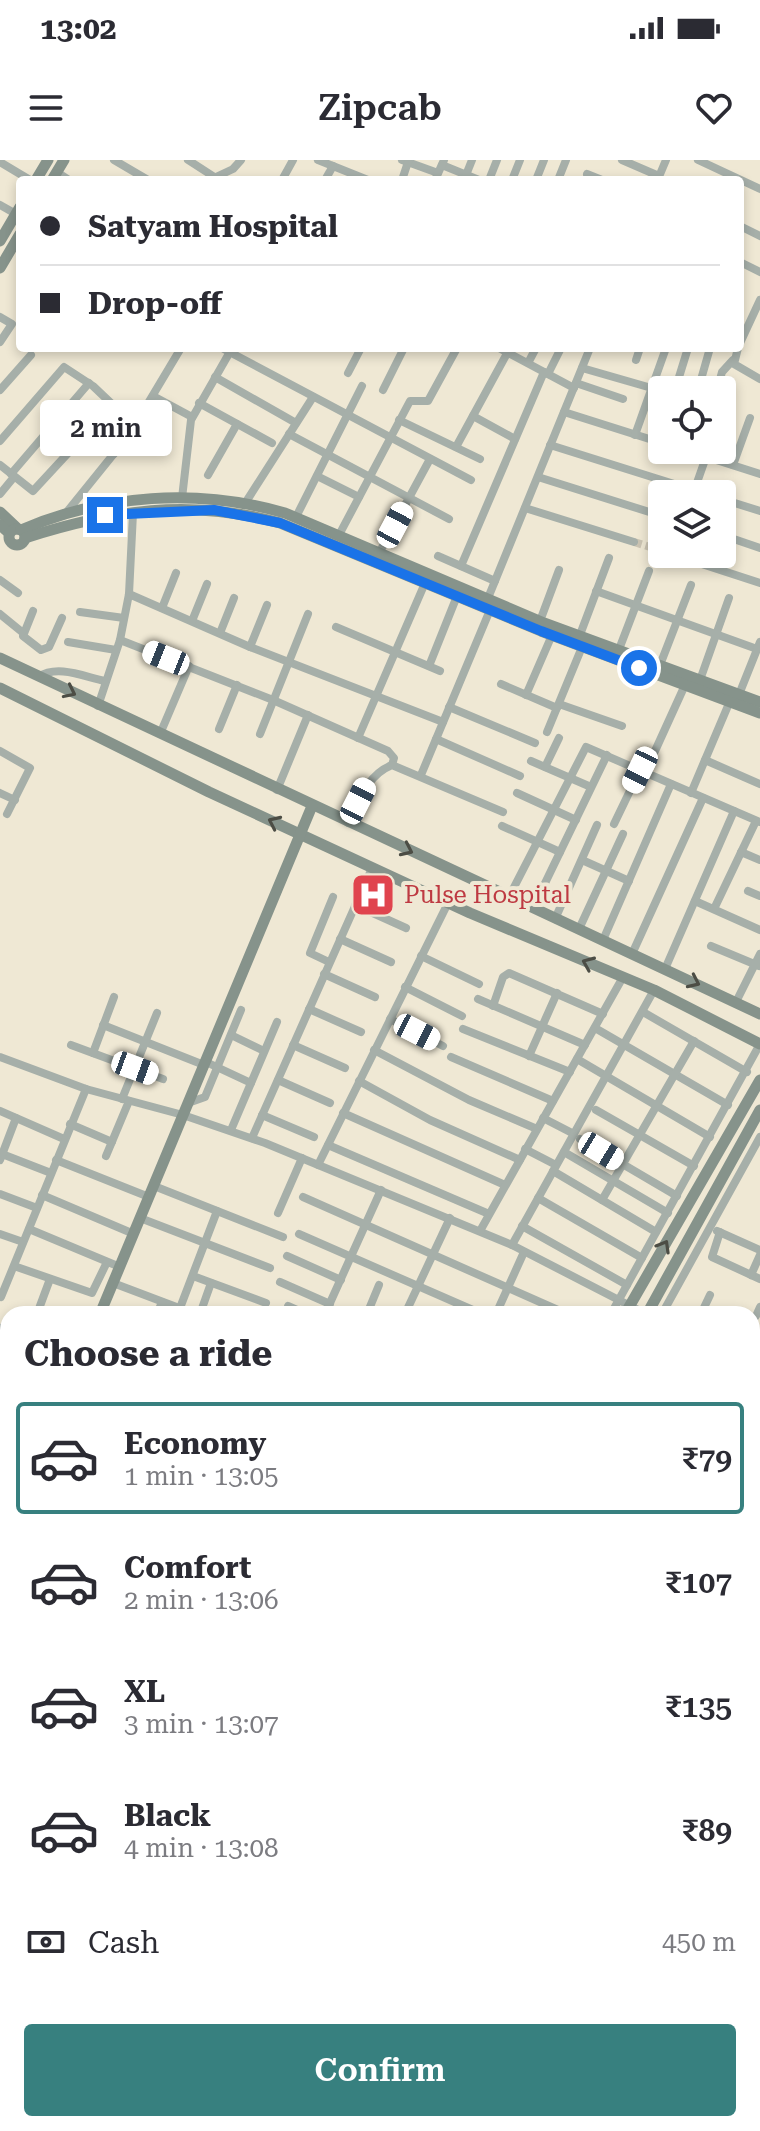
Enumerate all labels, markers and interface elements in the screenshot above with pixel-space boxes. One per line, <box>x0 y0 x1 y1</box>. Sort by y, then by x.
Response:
text: 13:02 <box>40 11 117 46</box>
icon: menu <box>24 86 68 130</box>
icon: heart <box>692 86 736 130</box>
text: Zipcab <box>318 87 442 129</box>
text: Satyam Hospital <box>88 209 338 244</box>
text: Drop-off <box>88 286 222 321</box>
map controls <box>648 376 736 568</box>
button: locate <box>648 376 736 464</box>
callout: 2 min <box>39 399 171 455</box>
text: 2 min <box>70 413 142 443</box>
button: layers <box>648 480 736 568</box>
route end <box>87 497 123 533</box>
car <box>373 498 417 552</box>
car <box>139 638 193 678</box>
route start <box>621 650 657 686</box>
one-way arrow <box>62 682 76 698</box>
car <box>619 743 661 797</box>
car <box>336 774 380 828</box>
one-way arrow <box>268 816 283 832</box>
one-way arrow <box>398 840 413 856</box>
hospital icon: Pulse Hospital <box>349 871 397 919</box>
place label: Pulse Hospital <box>404 881 571 909</box>
one-way arrow <box>582 956 597 972</box>
one-way arrow <box>685 972 700 988</box>
car <box>390 1010 444 1054</box>
car <box>108 1049 162 1087</box>
car <box>574 1128 628 1174</box>
one-way arrow <box>654 1240 670 1255</box>
text: Choose a ride <box>24 1333 272 1375</box>
icon: car <box>28 1422 100 1494</box>
text: Economy <box>124 1426 266 1461</box>
text: ₹79 <box>682 1441 732 1476</box>
text: 1 min · 13:05 <box>124 1461 279 1491</box>
icon: car <box>28 1546 100 1618</box>
text: Comfort <box>124 1550 251 1585</box>
text: ₹107 <box>665 1565 732 1600</box>
text: 2 min · 13:06 <box>124 1585 279 1615</box>
icon: car <box>28 1670 100 1742</box>
text: XL <box>124 1674 165 1709</box>
text: ₹135 <box>665 1689 732 1724</box>
text: 3 min · 13:07 <box>124 1709 279 1739</box>
icon: car <box>28 1794 100 1866</box>
text: Black <box>124 1798 211 1833</box>
text: ₹89 <box>682 1813 732 1848</box>
text: 4 min · 13:08 <box>124 1833 279 1863</box>
icon: cash <box>24 1920 68 1964</box>
text: Cash <box>88 1925 159 1960</box>
text: 450 m <box>662 1927 736 1957</box>
button: Confirm <box>24 2024 736 2116</box>

